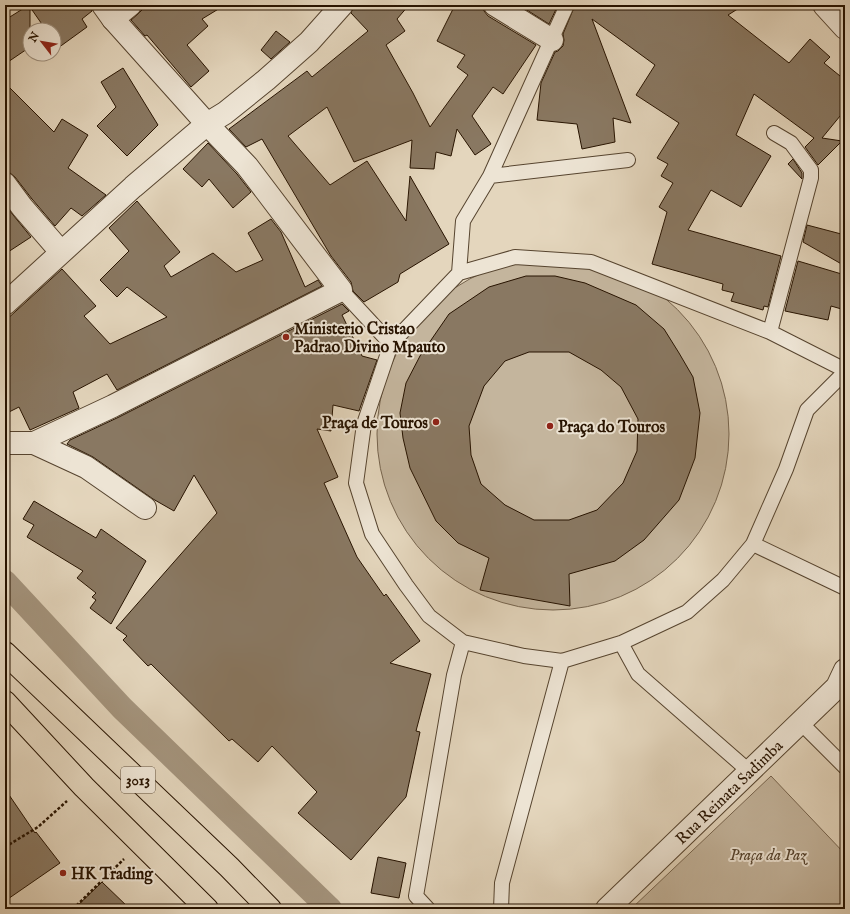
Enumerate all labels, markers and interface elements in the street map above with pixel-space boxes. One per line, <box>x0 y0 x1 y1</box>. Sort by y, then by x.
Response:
north arrow <box>22 22 62 62</box>
text: N <box>25 29 43 46</box>
place label: Ministerio Cristao Padrao Divino Mpauto <box>294 320 446 358</box>
marker: Ministerio Cristao Padrao Divino Mpauto <box>281 332 291 342</box>
place label: Praça de Touros <box>322 414 428 434</box>
marker: Praça de Touros <box>431 417 441 427</box>
place label: Praça do Touros <box>558 418 666 438</box>
marker: Praça do Touros <box>545 421 555 431</box>
street label: Rua Reinata Sadimba <box>672 737 788 849</box>
road number: 3013 <box>121 767 155 793</box>
park label: Praça da Paz <box>730 846 808 866</box>
place label: HK Trading <box>71 865 154 885</box>
marker: HK Trading <box>58 868 68 878</box>

